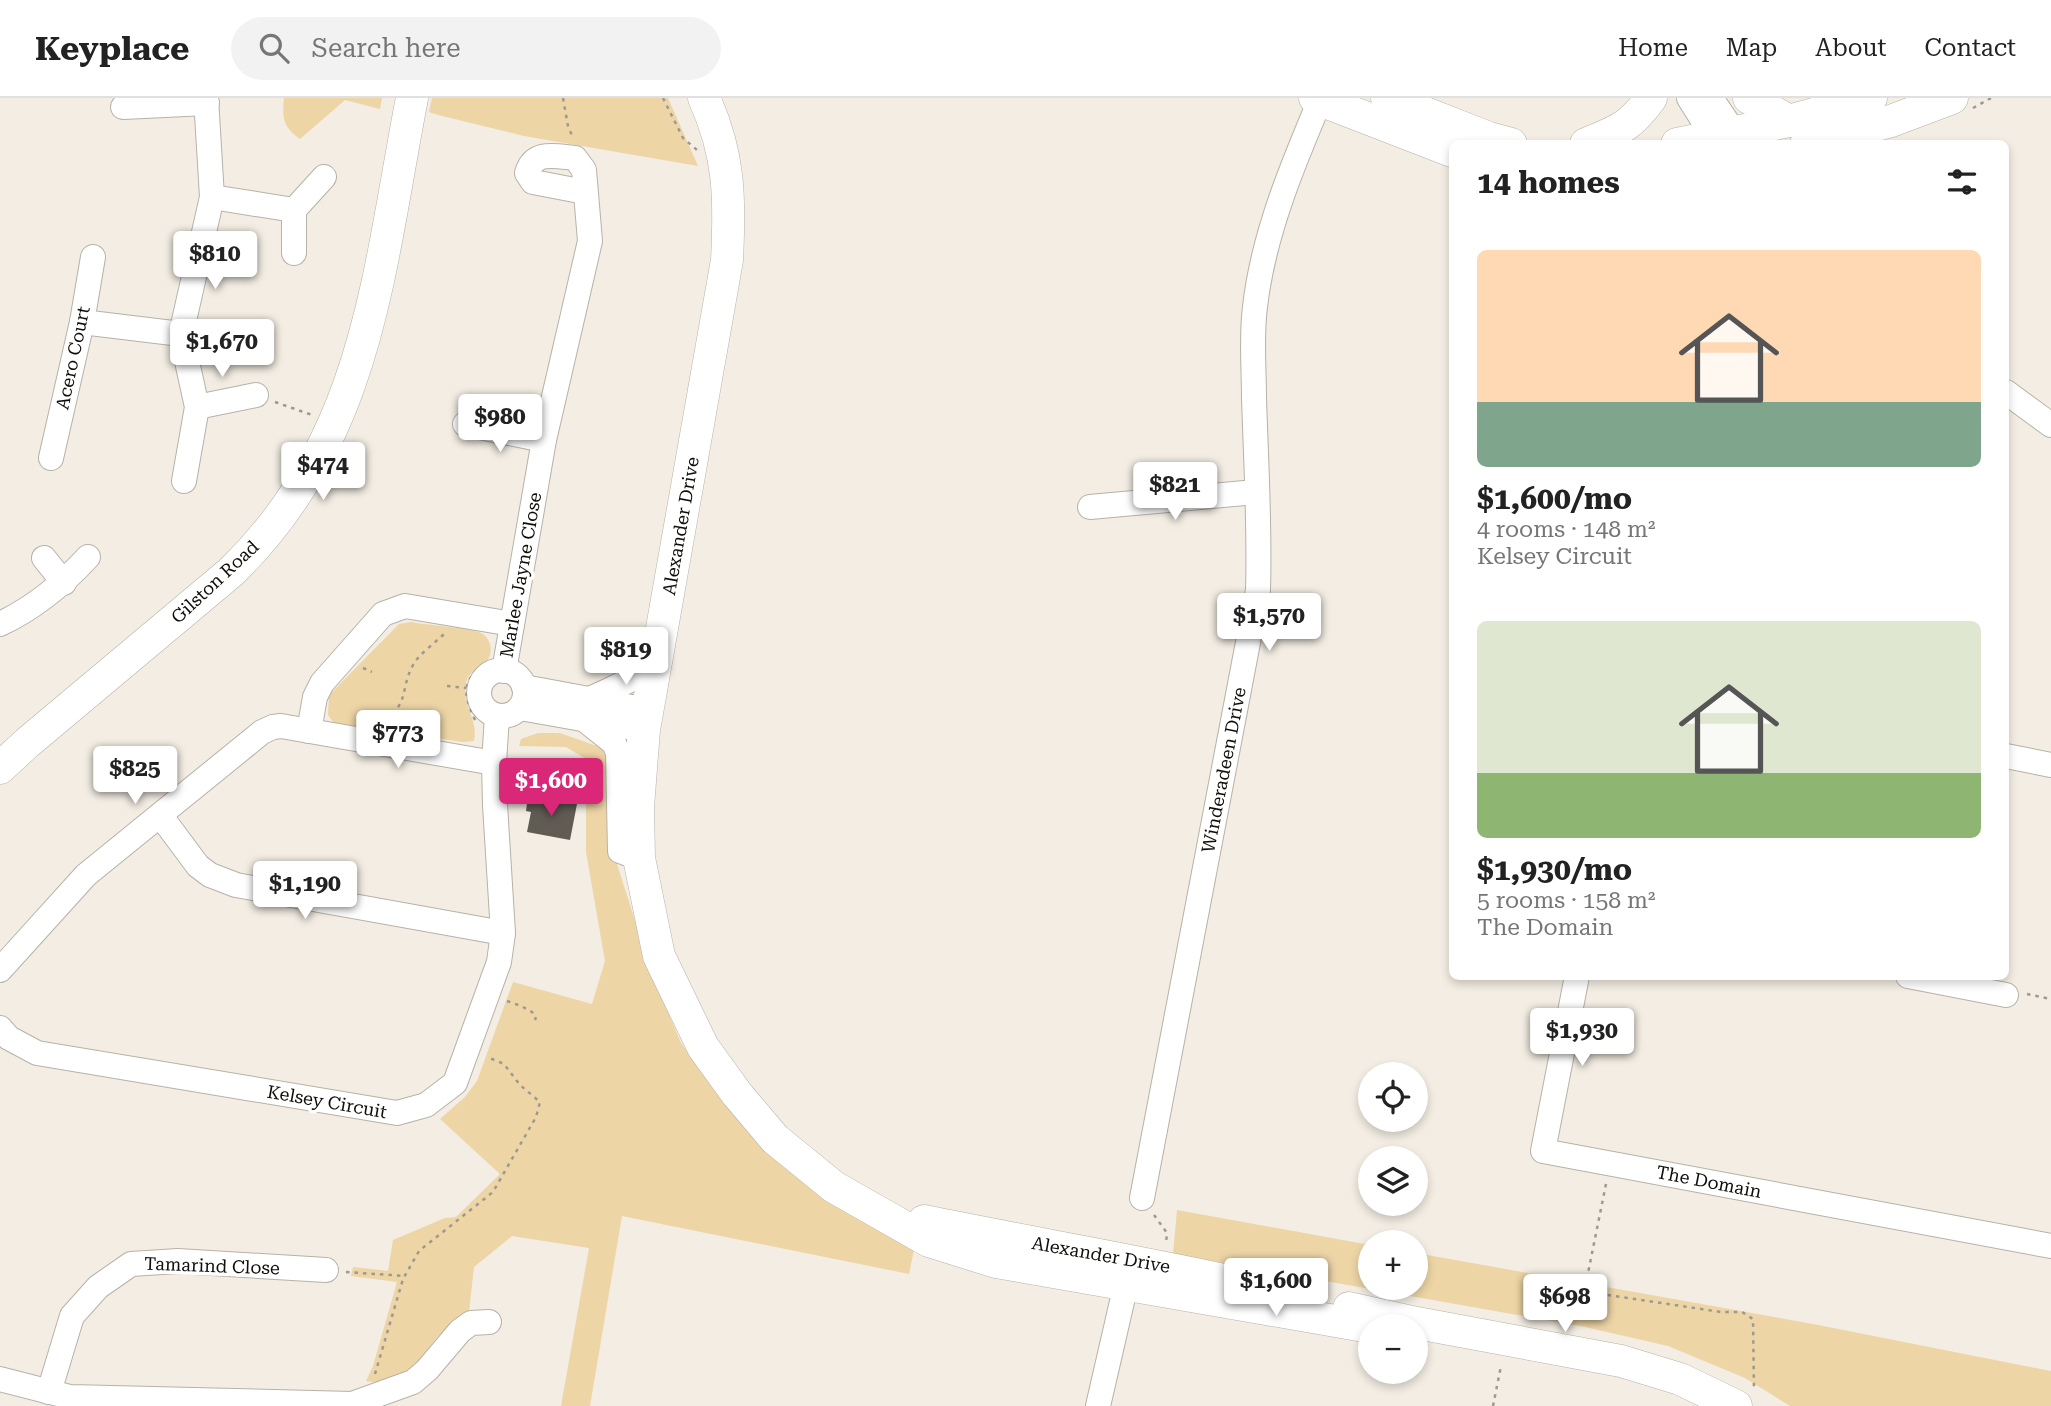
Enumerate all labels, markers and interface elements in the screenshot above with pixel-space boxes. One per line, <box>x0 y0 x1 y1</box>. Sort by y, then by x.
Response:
search box <box>231 17 721 80</box>
text: Keyplace <box>35 29 189 68</box>
icon: search <box>255 29 293 67</box>
text: Search here <box>311 33 460 63</box>
text: Home <box>1618 34 1688 62</box>
text: Map <box>1726 34 1777 62</box>
text: About <box>1815 34 1886 62</box>
text: Contact <box>1924 34 2016 62</box>
icon: filters <box>1943 163 1981 201</box>
text: 14 homes <box>1477 165 1620 200</box>
pin: $810 <box>174 232 256 291</box>
text: $810 <box>189 240 241 267</box>
icon: home <box>1666 295 1792 421</box>
street label: Acero Court <box>51 304 94 411</box>
pin: $1,670 <box>165 320 279 379</box>
text: $1,670 <box>186 328 258 355</box>
pin: $980 <box>459 394 541 454</box>
text: $980 <box>474 403 526 430</box>
pin: $474 <box>282 442 364 502</box>
text: $474 <box>297 451 349 478</box>
street label: Alexander Drive <box>658 455 703 597</box>
pin: $821 <box>1134 462 1216 522</box>
text: $821 <box>1149 471 1201 498</box>
text: $1,600/mo <box>1477 481 1632 516</box>
street label: Marlee Jayne Close <box>496 490 545 659</box>
text: 4 rooms · 148 m² <box>1477 516 1655 543</box>
street label: Gilston Road <box>167 536 263 627</box>
text: Kelsey Circuit <box>1477 543 1632 570</box>
pin: $1,570 <box>1212 594 1326 653</box>
text: $1,570 <box>1233 602 1305 629</box>
pin: $819 <box>585 628 667 687</box>
text: $819 <box>600 636 652 663</box>
icon: home <box>1666 666 1792 792</box>
street label: Winderadeen Drive <box>1197 685 1250 855</box>
pin: $773 <box>357 710 439 770</box>
text: $773 <box>372 719 424 746</box>
pin: $825 <box>94 746 176 806</box>
text: $825 <box>109 755 161 782</box>
pin: $1,600 <box>494 758 608 818</box>
text: $1,600 <box>515 767 587 794</box>
text: $1,930/mo <box>1477 852 1632 887</box>
pin: $1,190 <box>248 862 362 921</box>
text: $1,190 <box>269 870 341 897</box>
text: 5 rooms · 158 m² <box>1477 887 1655 914</box>
text: The Domain <box>1477 914 1613 941</box>
pin: $1,930 <box>1525 1009 1639 1068</box>
text: $1,930 <box>1546 1017 1618 1044</box>
map controls <box>1358 1062 1428 1384</box>
button: locate <box>1358 1062 1428 1132</box>
street label: Kelsey Circuit <box>266 1081 389 1122</box>
button: layers <box>1358 1146 1428 1216</box>
street label: The Domain <box>1655 1161 1764 1202</box>
button: + <box>1358 1230 1428 1300</box>
street label: Alexander Drive <box>1030 1232 1172 1277</box>
street label: Tamarind Close <box>144 1253 280 1278</box>
pin: $1,600 <box>1219 1258 1333 1318</box>
text: $1,600 <box>1240 1267 1312 1294</box>
pin: $698 <box>1524 1274 1606 1334</box>
text: $698 <box>1539 1283 1591 1310</box>
button: − <box>1358 1314 1428 1384</box>

